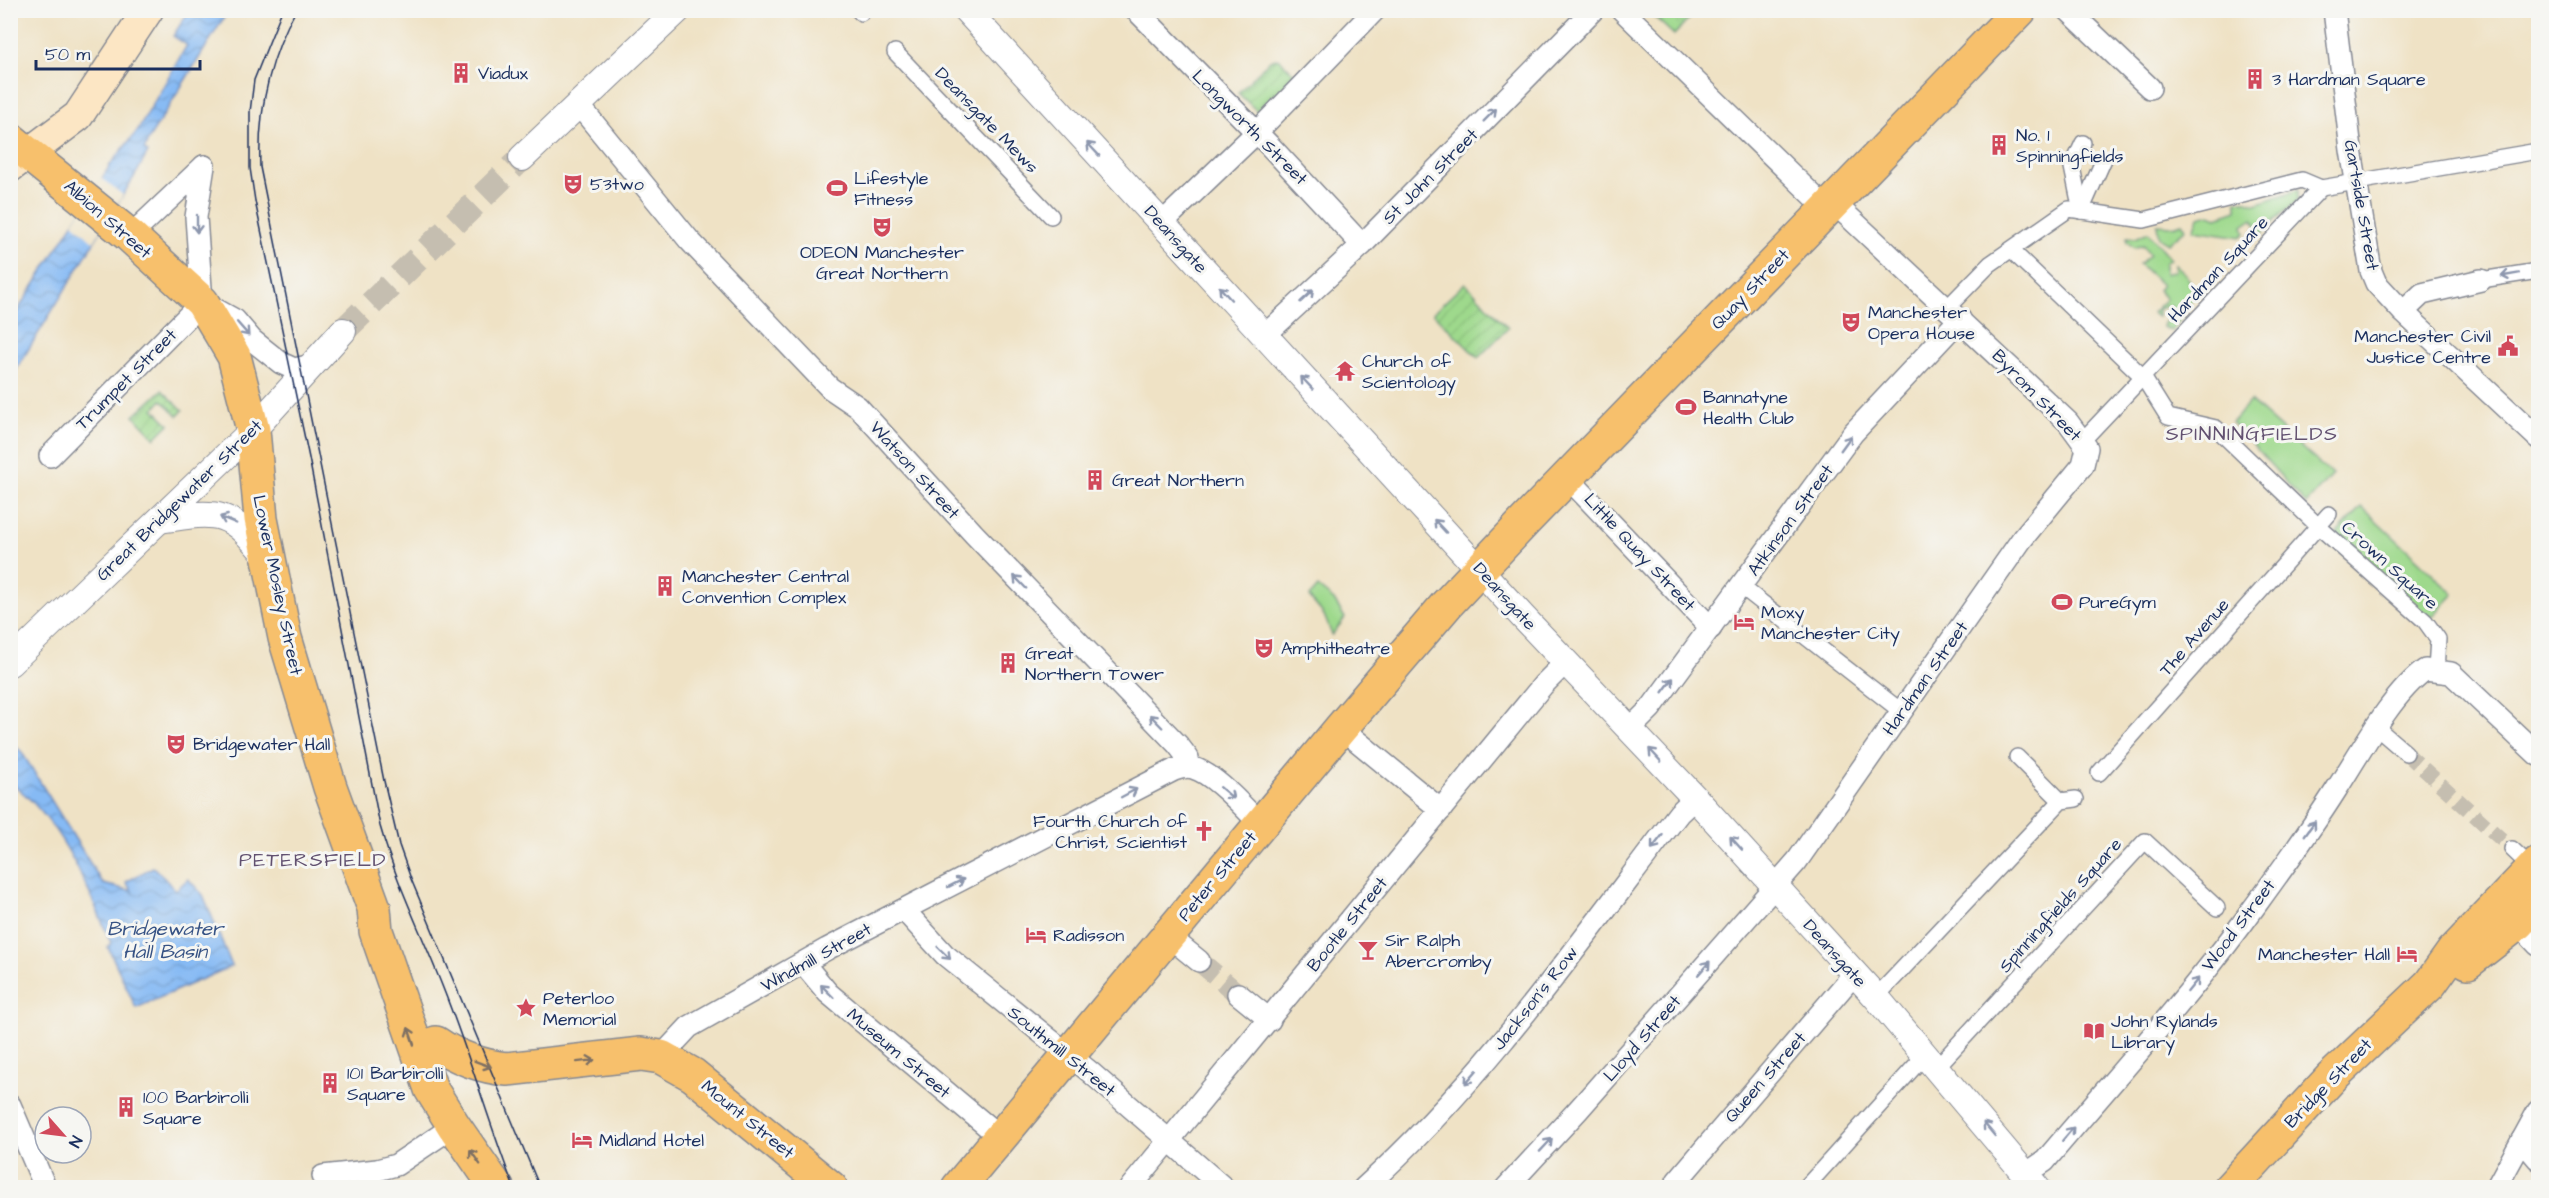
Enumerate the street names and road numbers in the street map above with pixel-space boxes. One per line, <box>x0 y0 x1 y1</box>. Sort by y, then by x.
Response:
street label: Deansgate Mews <box>928 61 1044 180</box>
street label: Longworth Street <box>1186 64 1314 192</box>
street label: St John Street <box>1377 122 1484 230</box>
street label: Gartside Street <box>2338 138 2385 273</box>
street label: Albion Street <box>58 174 158 265</box>
street label: Deansgate <box>1137 200 1213 280</box>
street label: Hardman Square <box>2162 210 2275 328</box>
street label: Quay Street <box>1705 243 1797 336</box>
street label: Trumpet Street <box>70 323 183 436</box>
street label: Byrom Street <box>1985 344 2088 448</box>
street label: Great Bridgewater Street <box>91 413 269 587</box>
street label: Watson Street <box>864 416 966 525</box>
street label: Atkinson Street <box>1741 459 1840 581</box>
street label: Little Quay Street <box>1577 488 1702 618</box>
street label: Lower Mosley Street <box>245 493 309 678</box>
street label: Crown Square <box>2336 515 2444 616</box>
street label: Deansgate <box>1466 557 1542 637</box>
street label: The Avenue <box>2154 593 2235 682</box>
street label: Hardman Street <box>1877 616 1975 740</box>
street label: Peter Street <box>1172 825 1263 927</box>
street label: Spinningfields Square <box>1993 832 2129 979</box>
street label: Bootle Street <box>1301 871 1394 977</box>
street label: Wood Street <box>2196 874 2282 976</box>
street label: Deansgate <box>1796 914 1872 994</box>
street label: Windmill Street <box>756 916 877 998</box>
street label: Jackson's Row <box>1487 941 1584 1056</box>
street label: Lloyd Street <box>1598 989 1688 1088</box>
street label: Southmill Street <box>1002 1000 1121 1103</box>
street label: Museum Street <box>841 1002 957 1105</box>
street label: Queen Street <box>1719 1026 1812 1128</box>
street label: Bridge Street <box>2279 1032 2379 1135</box>
street label: Mount Street <box>696 1074 800 1165</box>

